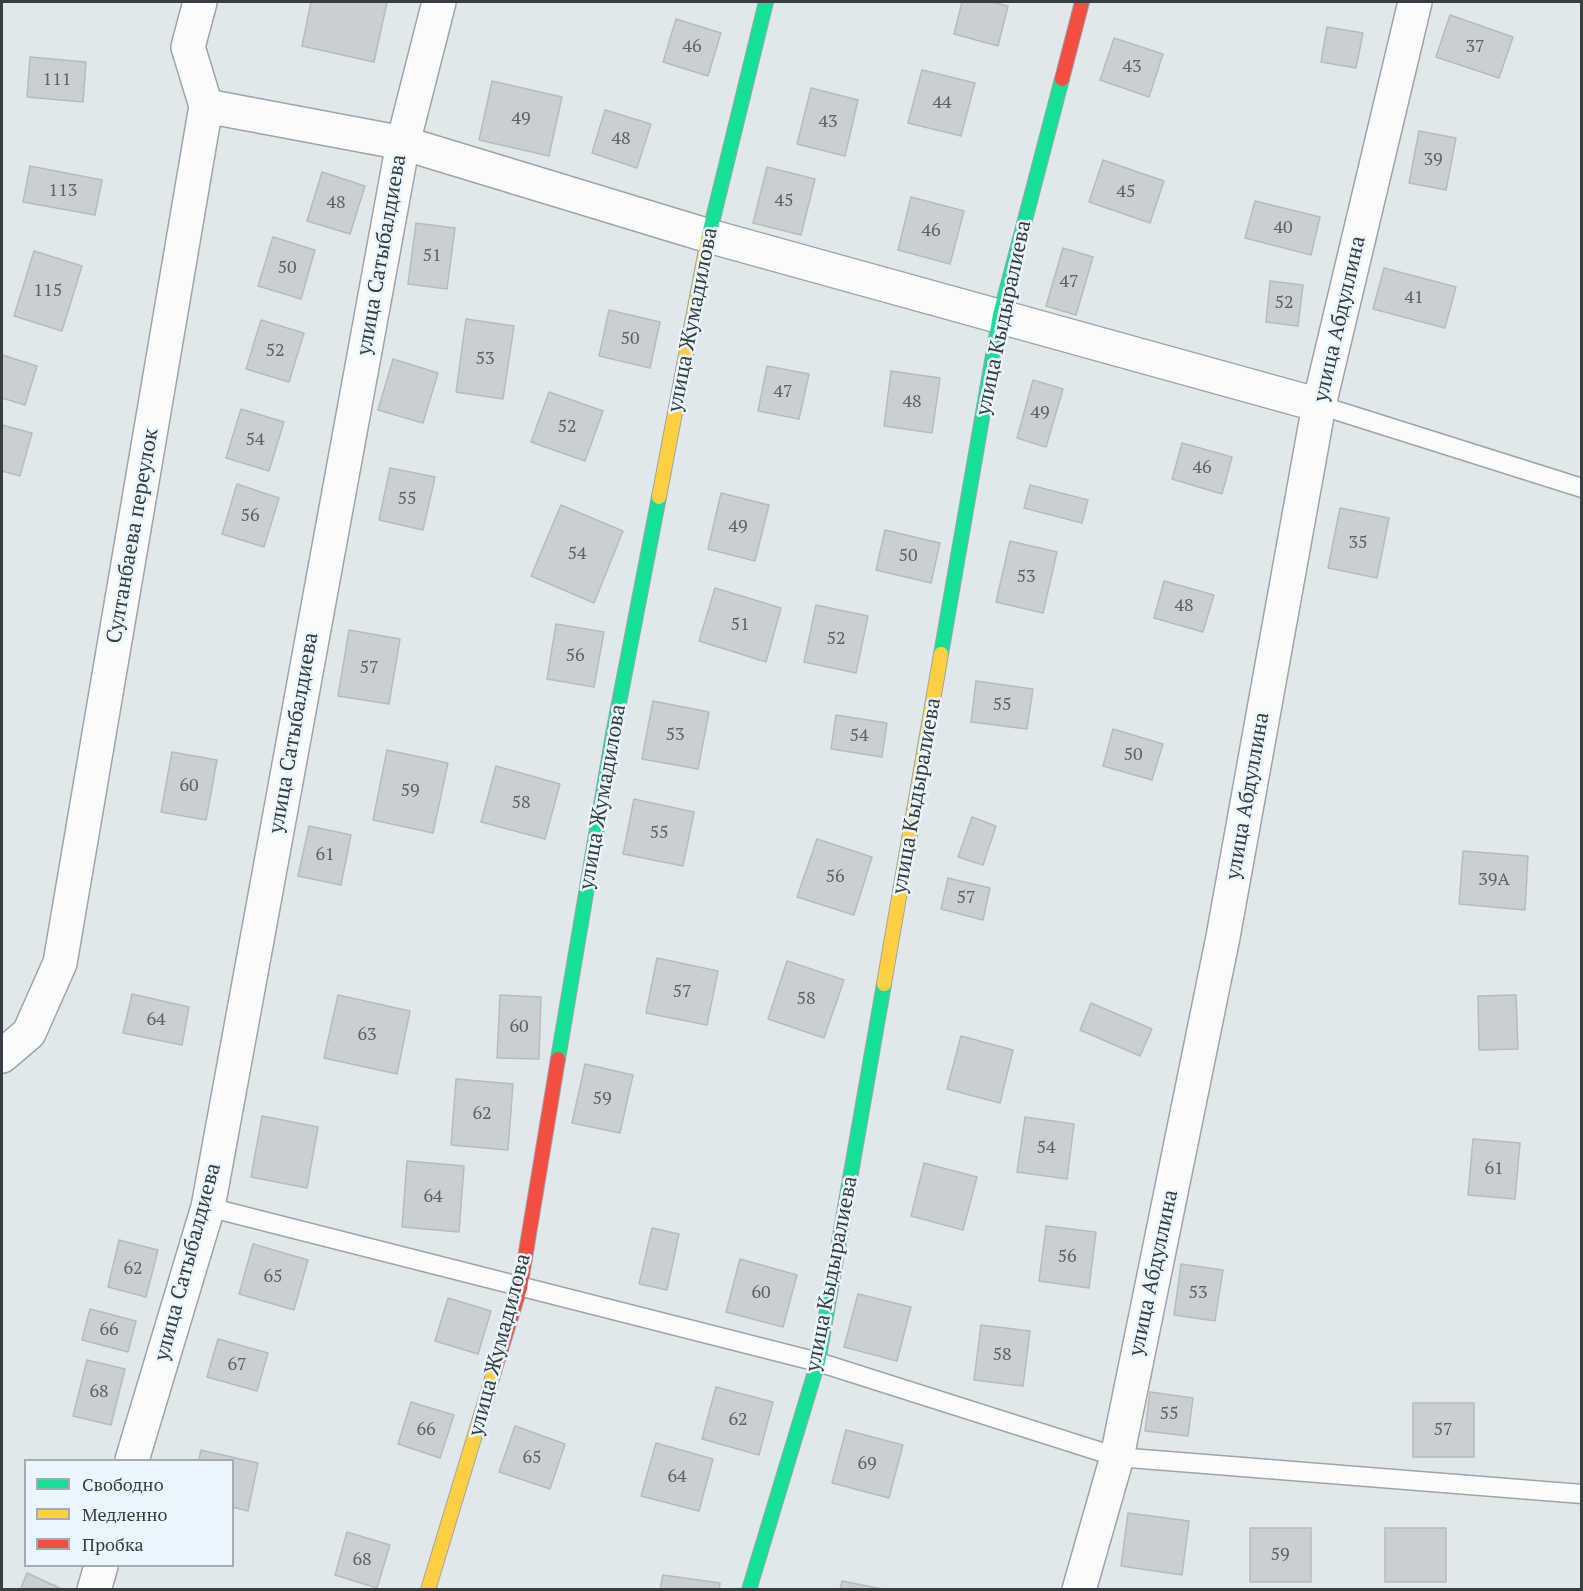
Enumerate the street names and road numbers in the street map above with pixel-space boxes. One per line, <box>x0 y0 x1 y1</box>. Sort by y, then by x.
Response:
street label: улица Сатыбалдиева <box>352 153 412 357</box>
street label: улица Кыдыралиева <box>971 218 1037 418</box>
street label: улица Жумадилова <box>663 225 723 415</box>
street label: улица Абдуллина <box>1309 234 1371 404</box>
street label: Султанбаева переулок <box>102 427 164 645</box>
street label: улица Сатыбалдиева <box>264 631 324 835</box>
street label: улица Кыдыралиева <box>887 696 947 896</box>
street label: улица Жумадилова <box>574 702 632 892</box>
street label: улица Абдуллина <box>1221 710 1275 882</box>
street label: улица Сатыбалдиева <box>149 1160 227 1364</box>
street label: улица Кыдыралиева <box>801 1174 863 1374</box>
street label: улица Абдуллина <box>1124 1188 1184 1358</box>
street label: улица Жумадилова <box>464 1251 536 1439</box>

